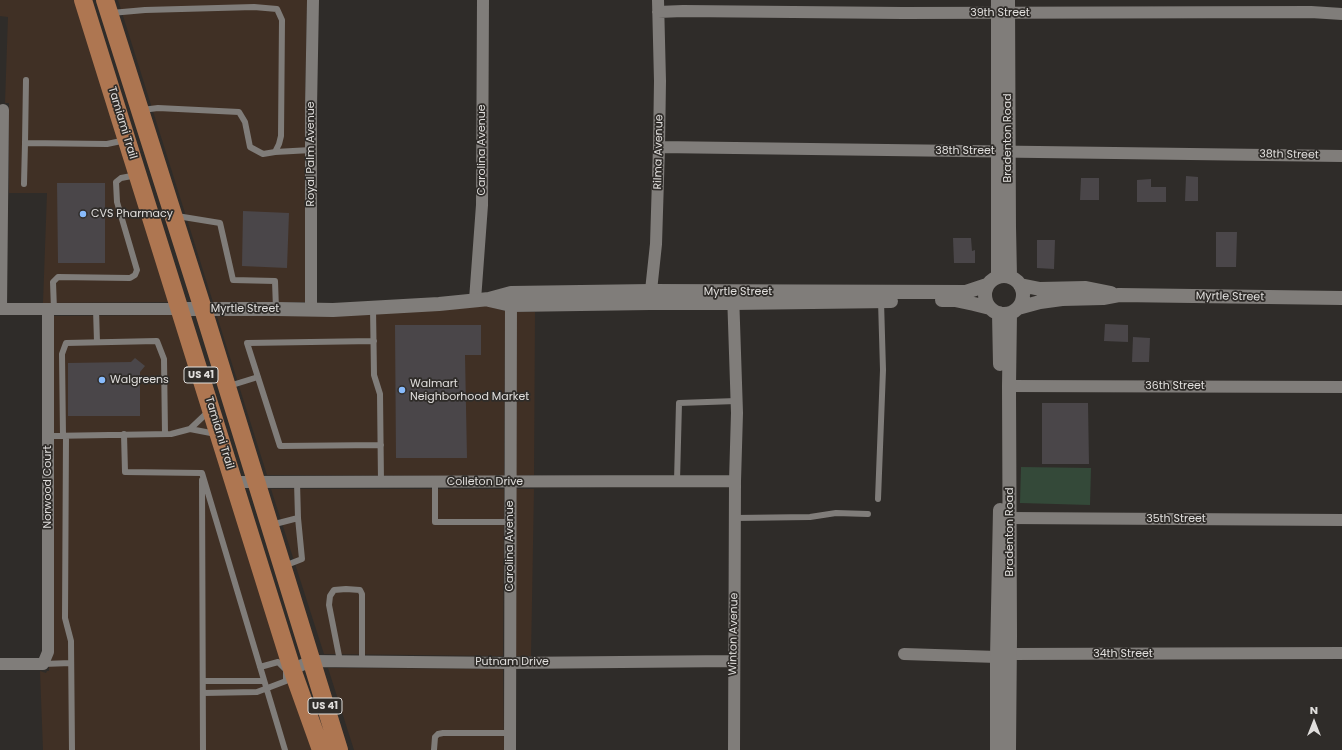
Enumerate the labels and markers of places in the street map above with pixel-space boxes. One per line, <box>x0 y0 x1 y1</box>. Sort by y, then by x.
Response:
place label: CVS Pharmacy <box>91 207 173 221</box>
marker: CVS Pharmacy <box>78 209 88 219</box>
place label: Walgreens <box>110 373 169 387</box>
marker: Walgreens <box>97 375 107 385</box>
place label: Walmart Neighborhood Market <box>410 377 529 403</box>
marker: Walmart Neighborhood Market <box>397 385 407 395</box>

